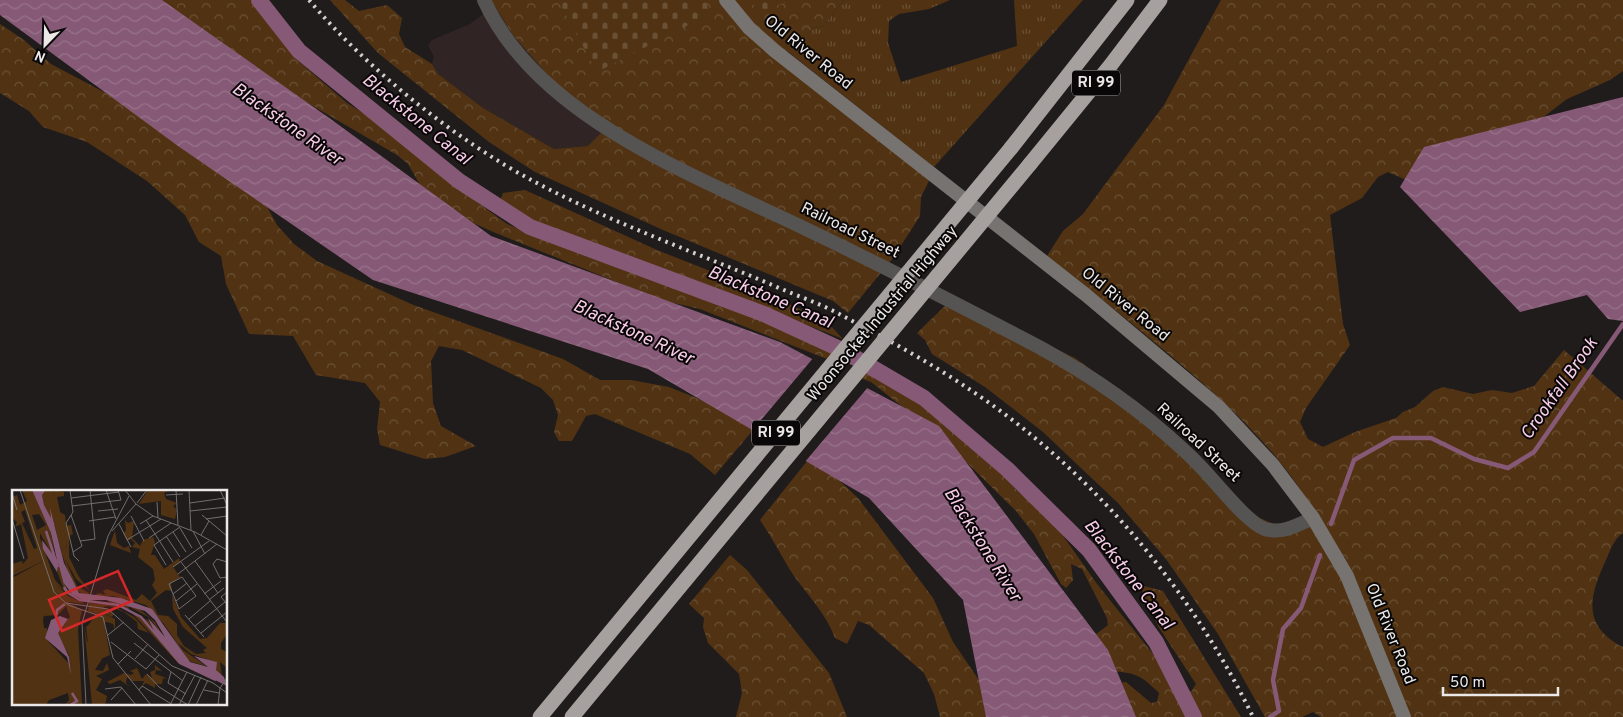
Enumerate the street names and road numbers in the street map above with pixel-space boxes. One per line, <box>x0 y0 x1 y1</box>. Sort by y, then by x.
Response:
street label: Old River Road <box>760 11 856 95</box>
road number: RI 99 <box>1072 70 1120 96</box>
street label: Railroad Street <box>797 198 903 264</box>
street label: Woonsocket Industrial Highway <box>804 222 962 406</box>
street label: Old River Road <box>1077 263 1173 347</box>
street label: Railroad Street <box>1152 399 1244 487</box>
road number: RI 99 <box>752 420 800 446</box>
street label: Old River Road <box>1361 581 1419 687</box>

